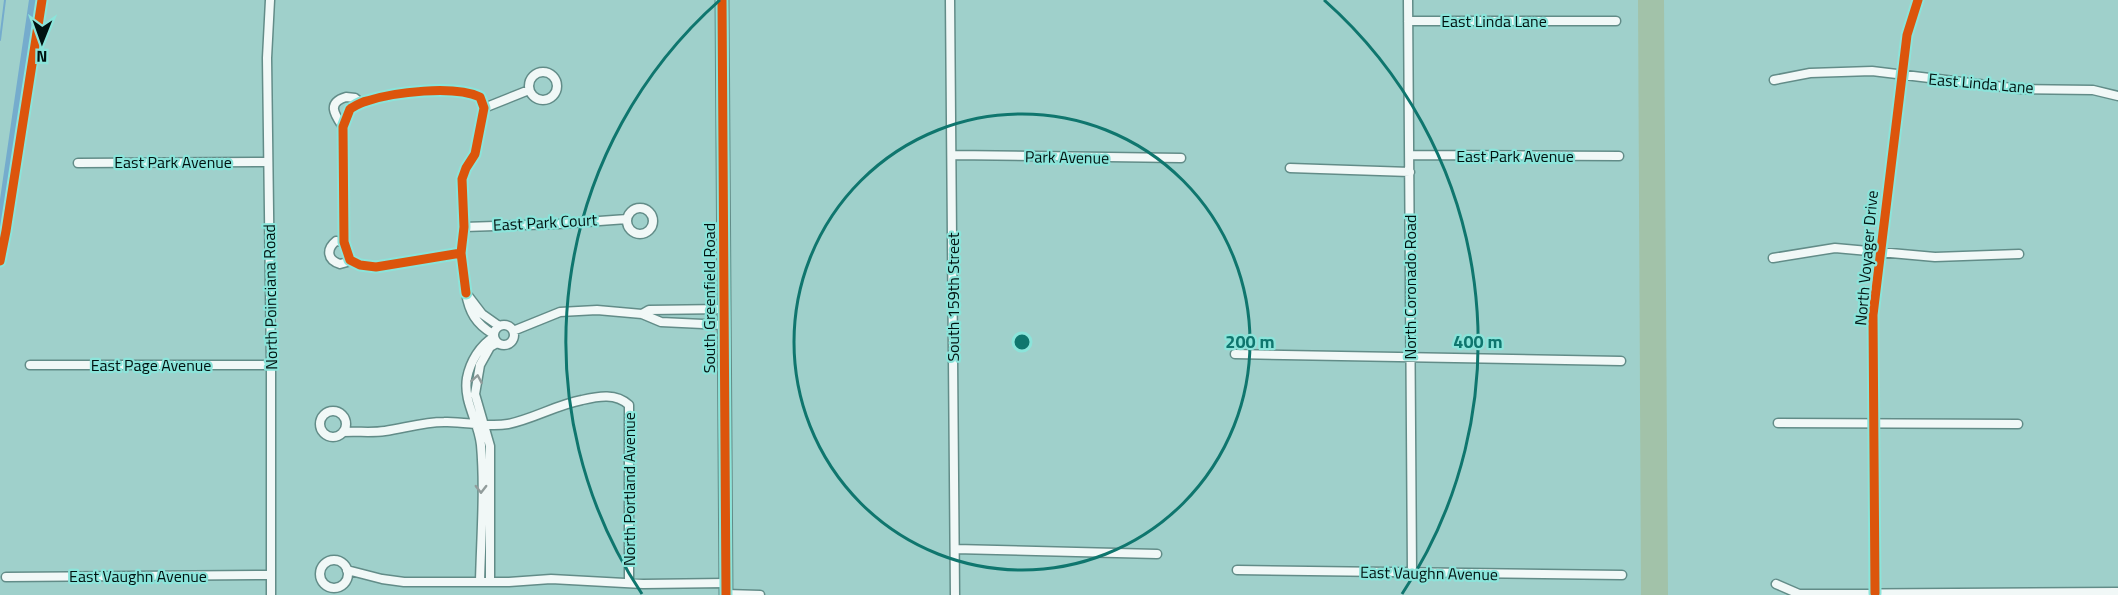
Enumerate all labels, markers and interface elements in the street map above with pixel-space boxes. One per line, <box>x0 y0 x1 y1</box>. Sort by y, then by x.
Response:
street label: East Linda Lane <box>1441 9 1547 33</box>
north arrow <box>12 12 72 72</box>
text: N <box>36 45 47 69</box>
street label: East Linda Lane <box>1927 66 2035 100</box>
street label: Park Avenue <box>1025 144 1109 170</box>
street label: East Park Avenue <box>1456 144 1574 168</box>
street label: East Park Avenue <box>114 150 232 174</box>
street label: North Voyager Drive <box>1848 189 1884 327</box>
street label: East Park Court <box>492 207 598 237</box>
street label: North Coronado Road <box>1398 215 1422 359</box>
street label: South Greenfield Road <box>697 223 721 373</box>
street label: North Poinciana Road <box>257 224 283 370</box>
street label: South 159th Street <box>941 232 965 362</box>
text: 200 m <box>1225 328 1275 355</box>
text: 400 m <box>1453 328 1503 355</box>
centre of rings <box>1012 332 1032 352</box>
street label: East Page Avenue <box>91 353 211 377</box>
one-way arrow <box>470 374 483 384</box>
street label: North Portland Avenue <box>617 412 641 566</box>
one-way arrow <box>475 484 487 493</box>
street label: East Vaughn Avenue <box>1360 560 1498 586</box>
street label: East Vaughn Avenue <box>69 564 207 588</box>

